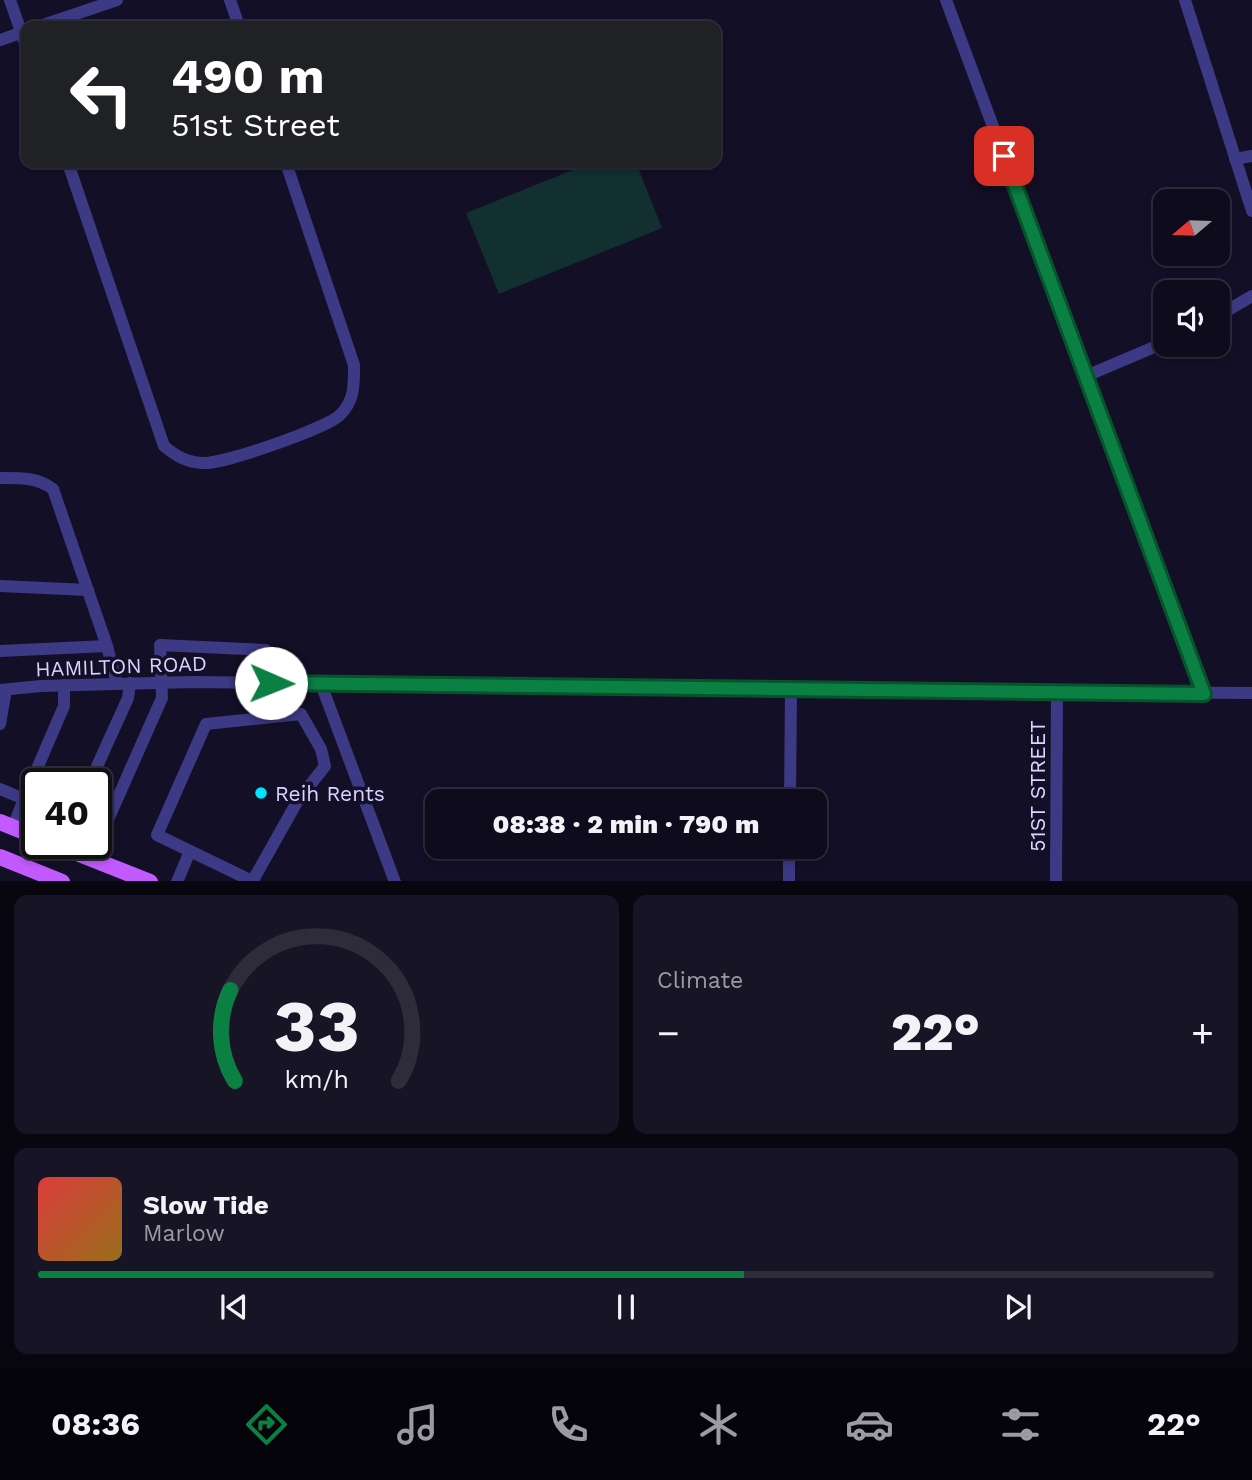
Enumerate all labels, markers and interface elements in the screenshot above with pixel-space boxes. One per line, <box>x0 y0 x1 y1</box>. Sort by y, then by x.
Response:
text: 490 m <box>171 47 325 105</box>
icon: left <box>56 49 147 140</box>
text: 51st Street <box>171 106 340 144</box>
pin <box>974 126 1034 186</box>
icon: arrive <box>985 137 1023 175</box>
north arrow <box>1153 189 1230 266</box>
map controls <box>1153 189 1230 357</box>
button: sound <box>1153 280 1230 357</box>
position arrow <box>234 646 308 720</box>
street label: HAMILTON ROAD <box>35 651 207 681</box>
street label: 51ST STREET <box>1025 720 1050 852</box>
speed limit sign: 40 <box>21 768 112 859</box>
place label: Reih Rents <box>275 781 385 806</box>
marker: Reih Rents <box>253 785 269 801</box>
text: 08:38 · 2 min · 790 m <box>493 809 759 839</box>
text: Climate <box>657 967 743 994</box>
text: 33 <box>273 983 360 1069</box>
text: 22° <box>891 1002 980 1063</box>
text: − <box>657 1011 680 1055</box>
text: + <box>1191 1011 1214 1055</box>
text: km/h <box>284 1064 349 1093</box>
text: Slow Tide <box>143 1190 269 1220</box>
text: Marlow <box>143 1220 225 1247</box>
icon: previous <box>215 1288 253 1326</box>
icon: pause <box>607 1288 645 1326</box>
icon: next <box>999 1288 1037 1326</box>
icon: directions <box>242 1400 291 1449</box>
icon: music <box>393 1400 442 1449</box>
icon: phone <box>544 1400 593 1449</box>
icon: climate <box>694 1400 743 1449</box>
icon: car <box>845 1400 894 1449</box>
icon: filters <box>996 1400 1045 1449</box>
text: 08:36 <box>51 1405 140 1443</box>
text: 22° <box>1147 1405 1201 1443</box>

